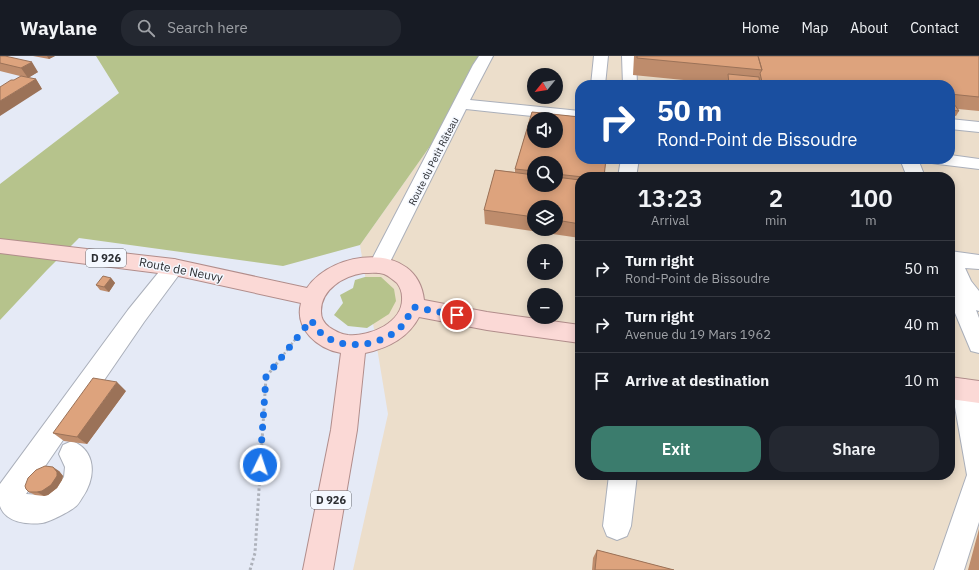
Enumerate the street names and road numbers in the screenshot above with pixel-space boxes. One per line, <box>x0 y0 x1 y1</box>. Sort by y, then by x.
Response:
street label: Route du Petit Râteau <box>406 115 461 208</box>
road number: D 926 <box>86 249 126 267</box>
street label: Route de Neuvy <box>138 254 224 285</box>
road number: D 926 <box>311 491 351 509</box>

